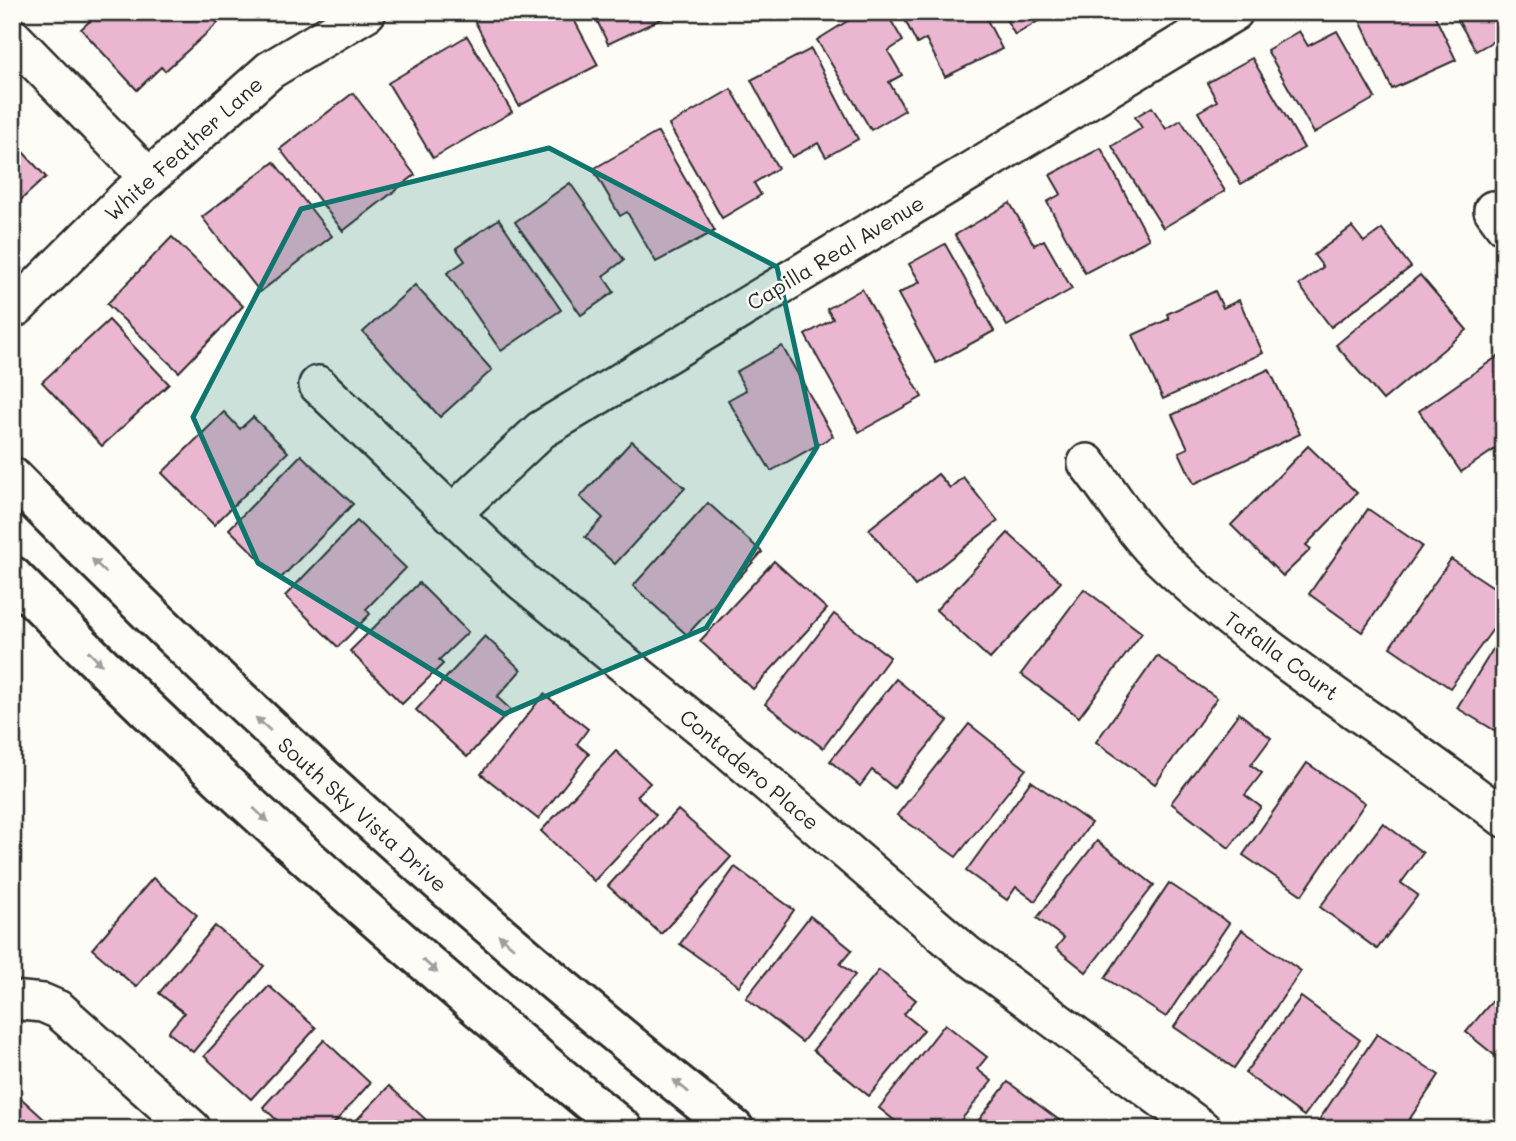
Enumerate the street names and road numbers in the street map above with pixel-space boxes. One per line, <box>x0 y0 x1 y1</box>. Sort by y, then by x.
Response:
street label: White Feather Lane <box>98 70 268 226</box>
street label: Capilla Real Avenue <box>741 188 929 316</box>
street label: Tafalla Court <box>1219 604 1345 706</box>
street label: Contadero Place <box>675 703 825 835</box>
street label: South Sky Vista Drive <box>273 731 453 897</box>

